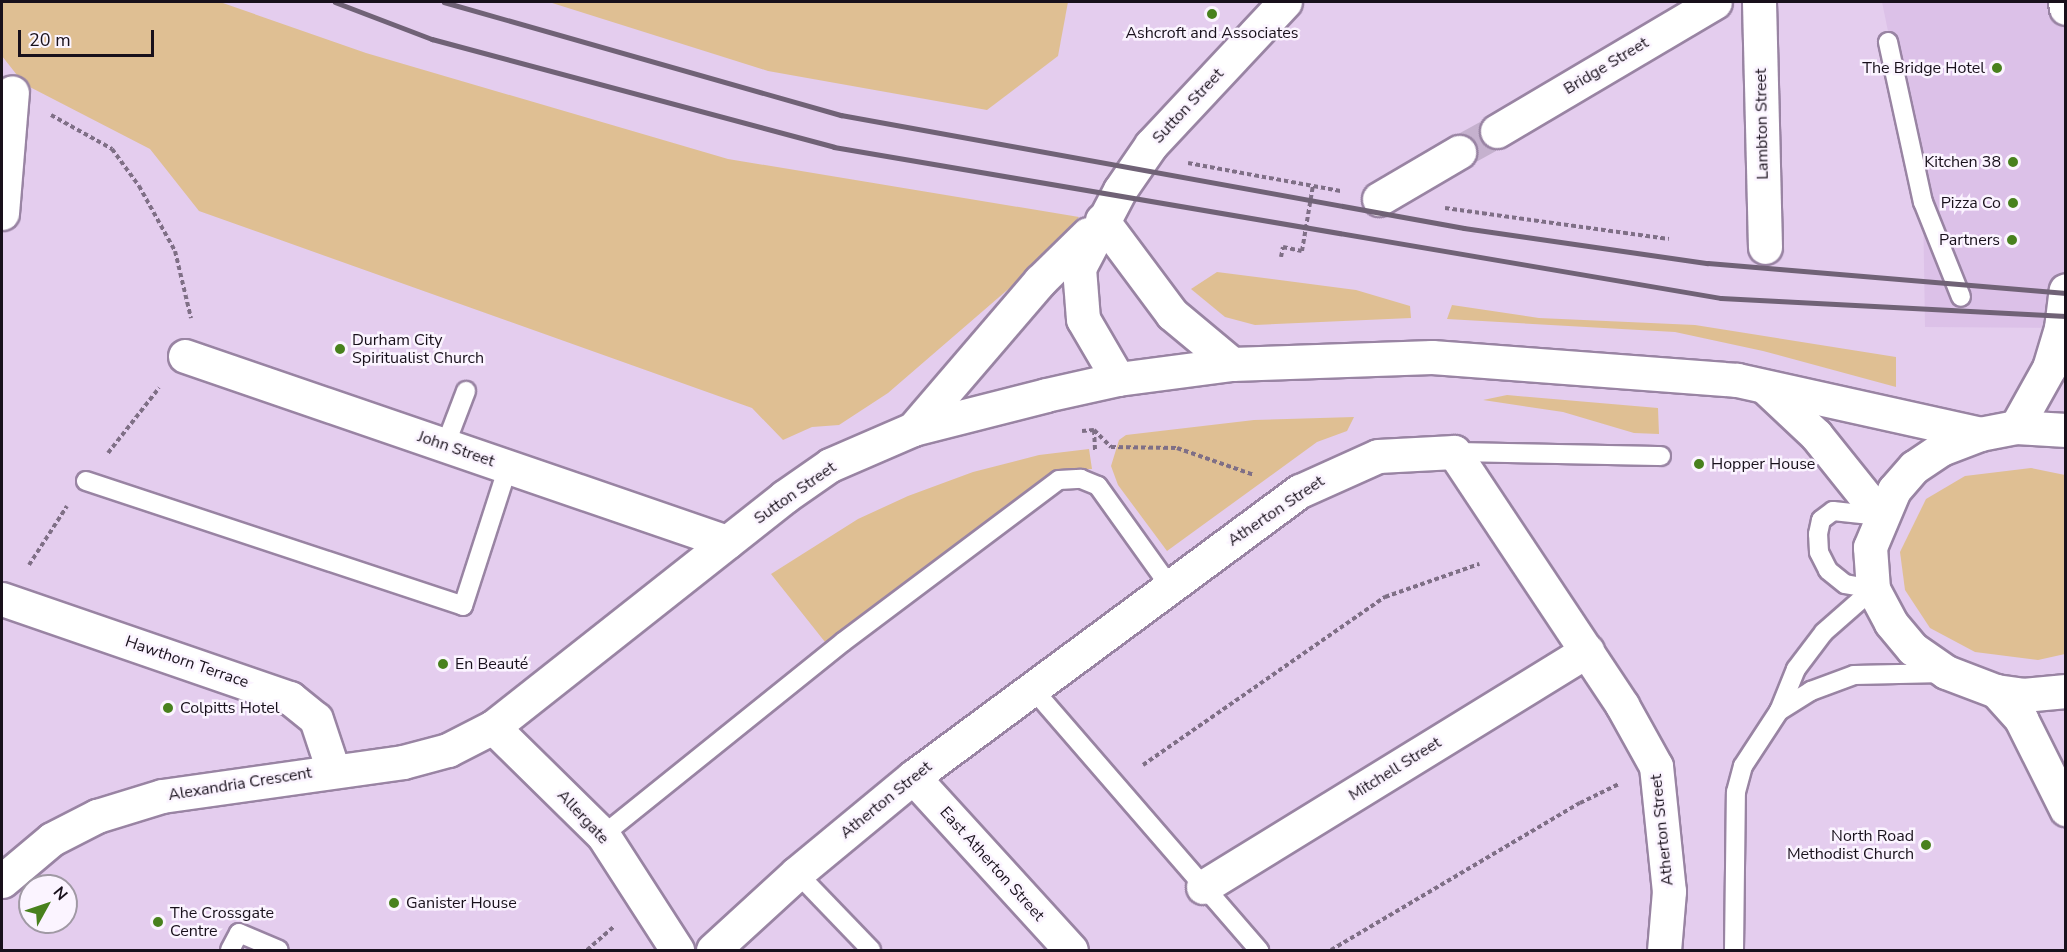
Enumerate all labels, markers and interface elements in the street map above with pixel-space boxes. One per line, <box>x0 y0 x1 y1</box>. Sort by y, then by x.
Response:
marker: Ashcroft and Associates <box>1205 7 1219 21</box>
scale bar <box>21 18 158 56</box>
place label: Ashcroft and Associates <box>1125 23 1299 43</box>
text: 20 m <box>29 28 71 52</box>
street label: Bridge Street <box>1560 33 1652 99</box>
place label: The Bridge Hotel <box>1862 58 1985 78</box>
marker: The Bridge Hotel <box>1990 61 2004 75</box>
street label: Sutton Street <box>1148 65 1228 147</box>
street label: Lambton Street <box>1751 68 1773 180</box>
place label: Kitchen 38 <box>1924 152 2001 172</box>
marker: Kitchen 38 <box>2006 155 2020 169</box>
place label: Pizza Co <box>1941 193 2001 213</box>
marker: Pizza Co <box>2006 196 2020 210</box>
place label: Partners <box>1939 230 2000 250</box>
marker: Partners <box>2005 233 2019 247</box>
place label: Durham City Spiritualist Church <box>352 330 484 368</box>
marker: Durham City Spiritualist Church <box>333 342 347 356</box>
street label: John Street <box>415 427 497 471</box>
place label: Hopper House <box>1711 454 1815 474</box>
marker: Hopper House <box>1692 457 1706 471</box>
street label: Sutton Street <box>750 458 840 528</box>
street label: Atherton Street <box>1224 472 1328 550</box>
street label: Hawthorn Terrace <box>123 632 251 692</box>
place label: En Beauté <box>455 654 528 674</box>
marker: En Beauté <box>436 657 450 671</box>
place label: Colpitts Hotel <box>180 698 279 718</box>
marker: Colpitts Hotel <box>161 701 175 715</box>
street label: Mitchell Street <box>1345 733 1445 805</box>
street label: Atherton Street <box>836 757 936 843</box>
street label: Alexandria Crescent <box>167 763 313 805</box>
street label: Atherton Street <box>1647 773 1677 887</box>
street label: Allergate <box>553 786 613 848</box>
street label: East Atherton Street <box>936 803 1048 925</box>
place label: North Road Methodist Church <box>1787 826 1914 864</box>
marker: North Road Methodist Church <box>1919 838 1933 852</box>
north arrow <box>18 874 78 934</box>
text: N <box>48 882 73 905</box>
place label: Ganister House <box>406 893 517 913</box>
marker: Ganister House <box>387 896 401 910</box>
place label: The Crossgate Centre <box>170 903 274 941</box>
marker: The Crossgate Centre <box>151 915 165 929</box>

